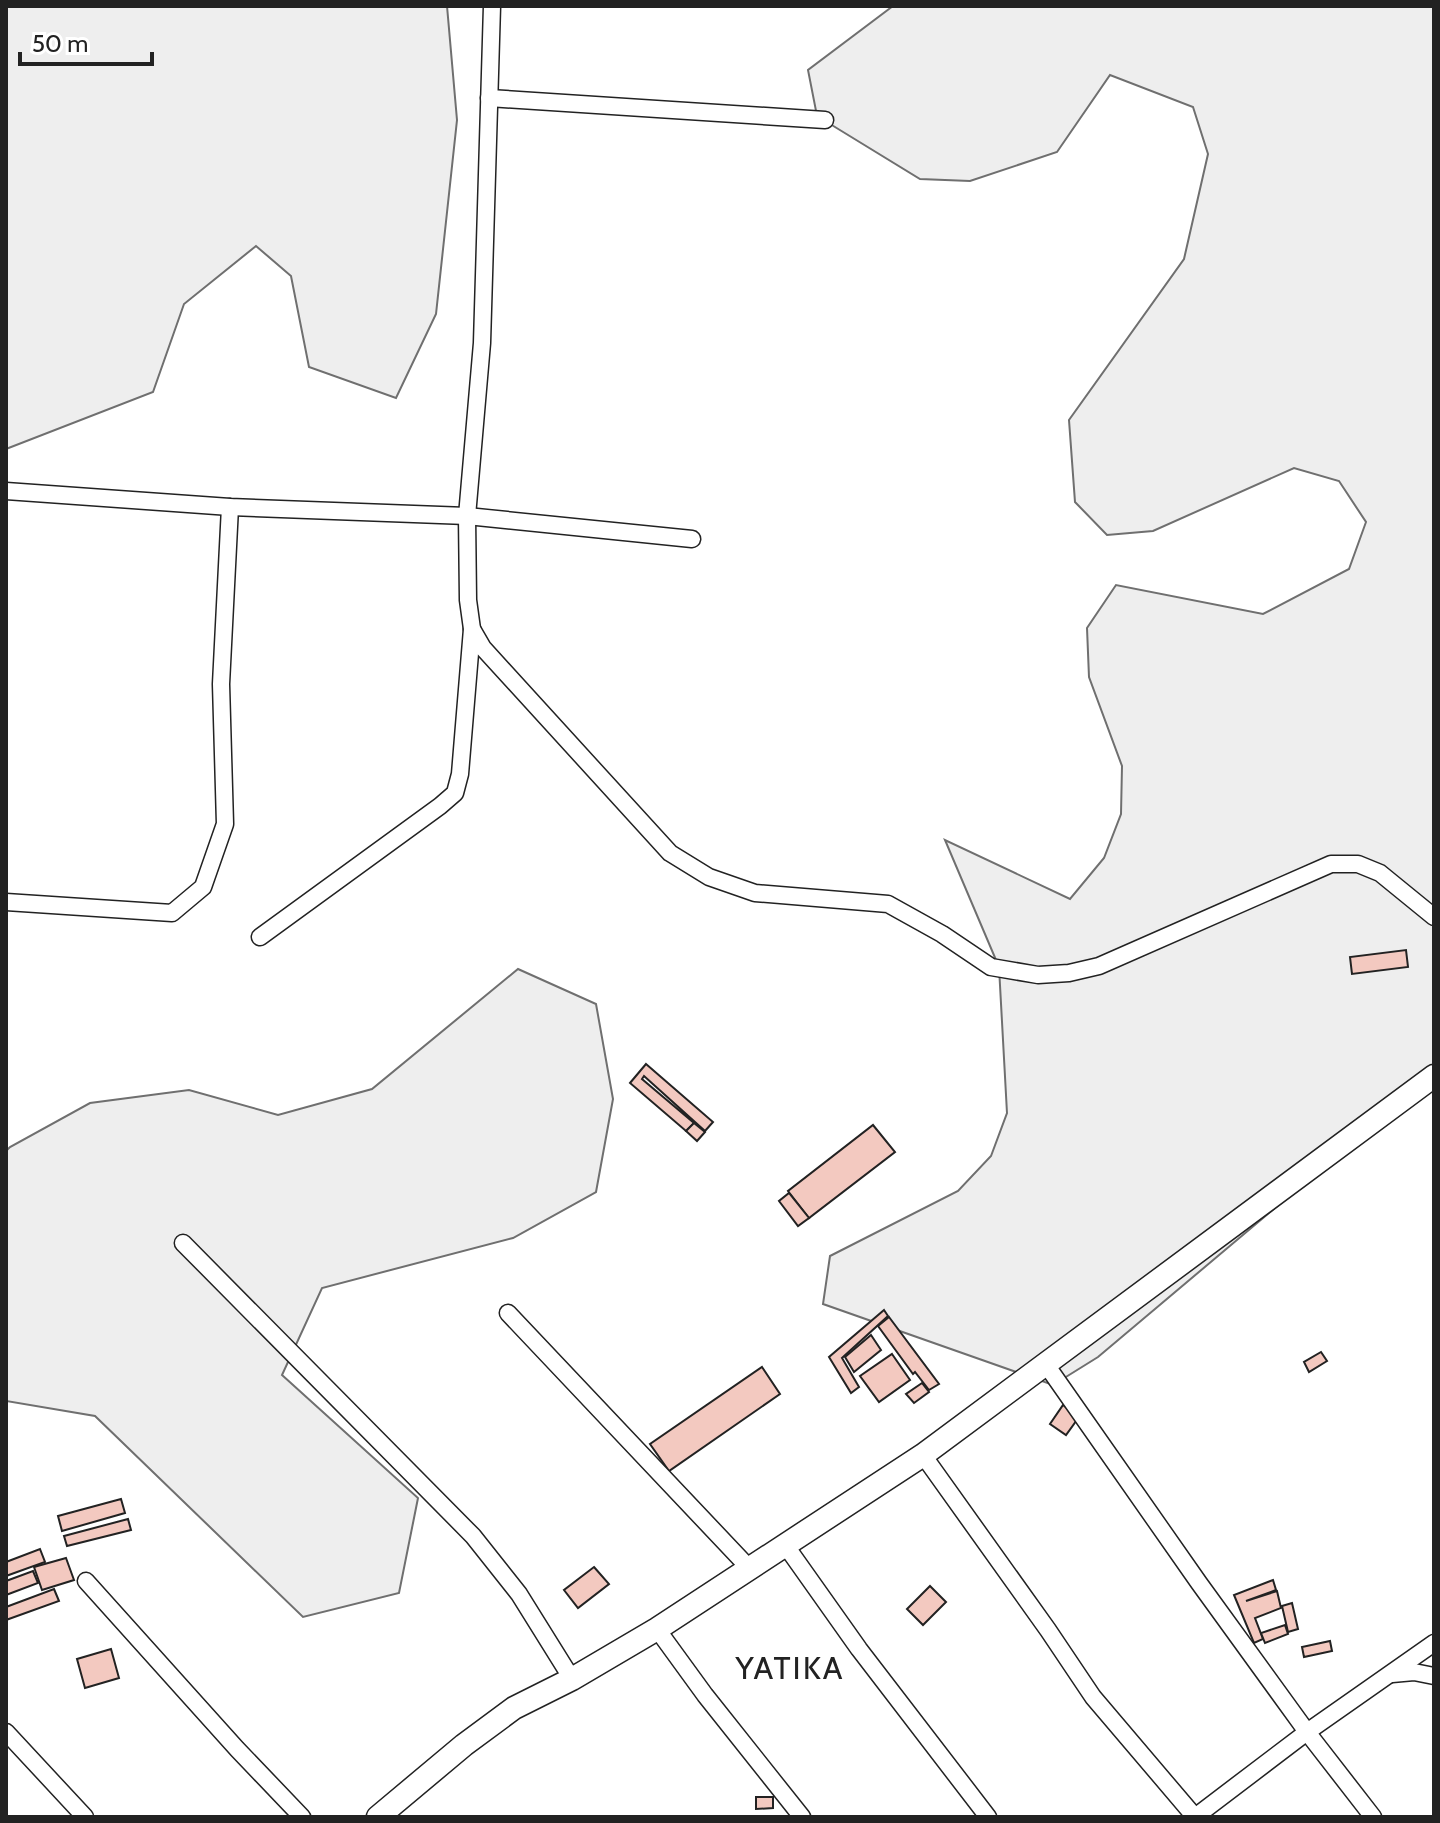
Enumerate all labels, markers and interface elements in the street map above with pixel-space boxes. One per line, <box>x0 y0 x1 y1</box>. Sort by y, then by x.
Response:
scale bar <box>20 16 152 66</box>
text: 50 m <box>32 29 88 58</box>
district label: YATIKA <box>734 1648 845 1687</box>

